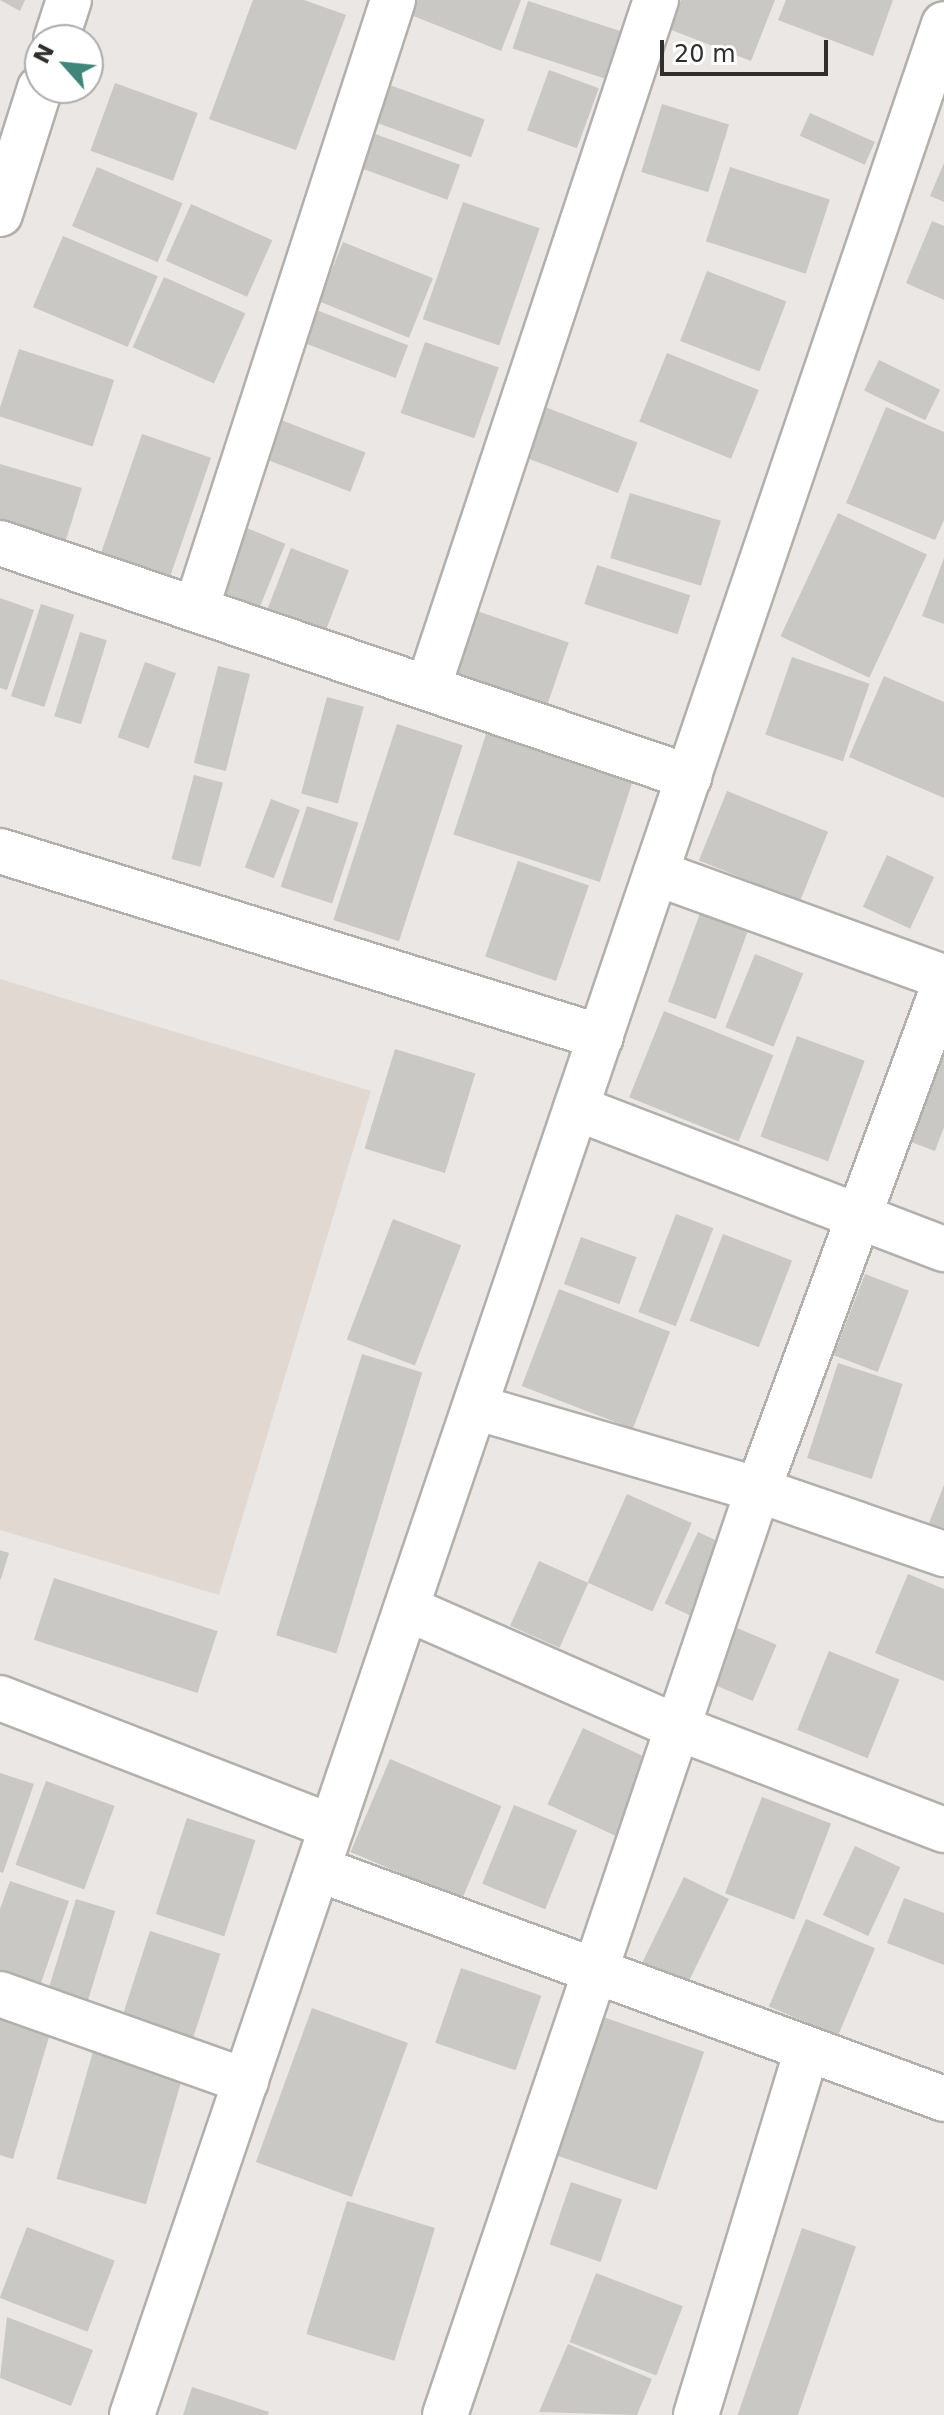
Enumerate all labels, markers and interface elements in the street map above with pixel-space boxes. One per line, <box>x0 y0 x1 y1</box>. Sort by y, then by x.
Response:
north arrow <box>24 24 104 104</box>
scale bar <box>664 24 832 74</box>
text: N <box>29 40 59 68</box>
text: 20 m <box>674 40 736 68</box>

